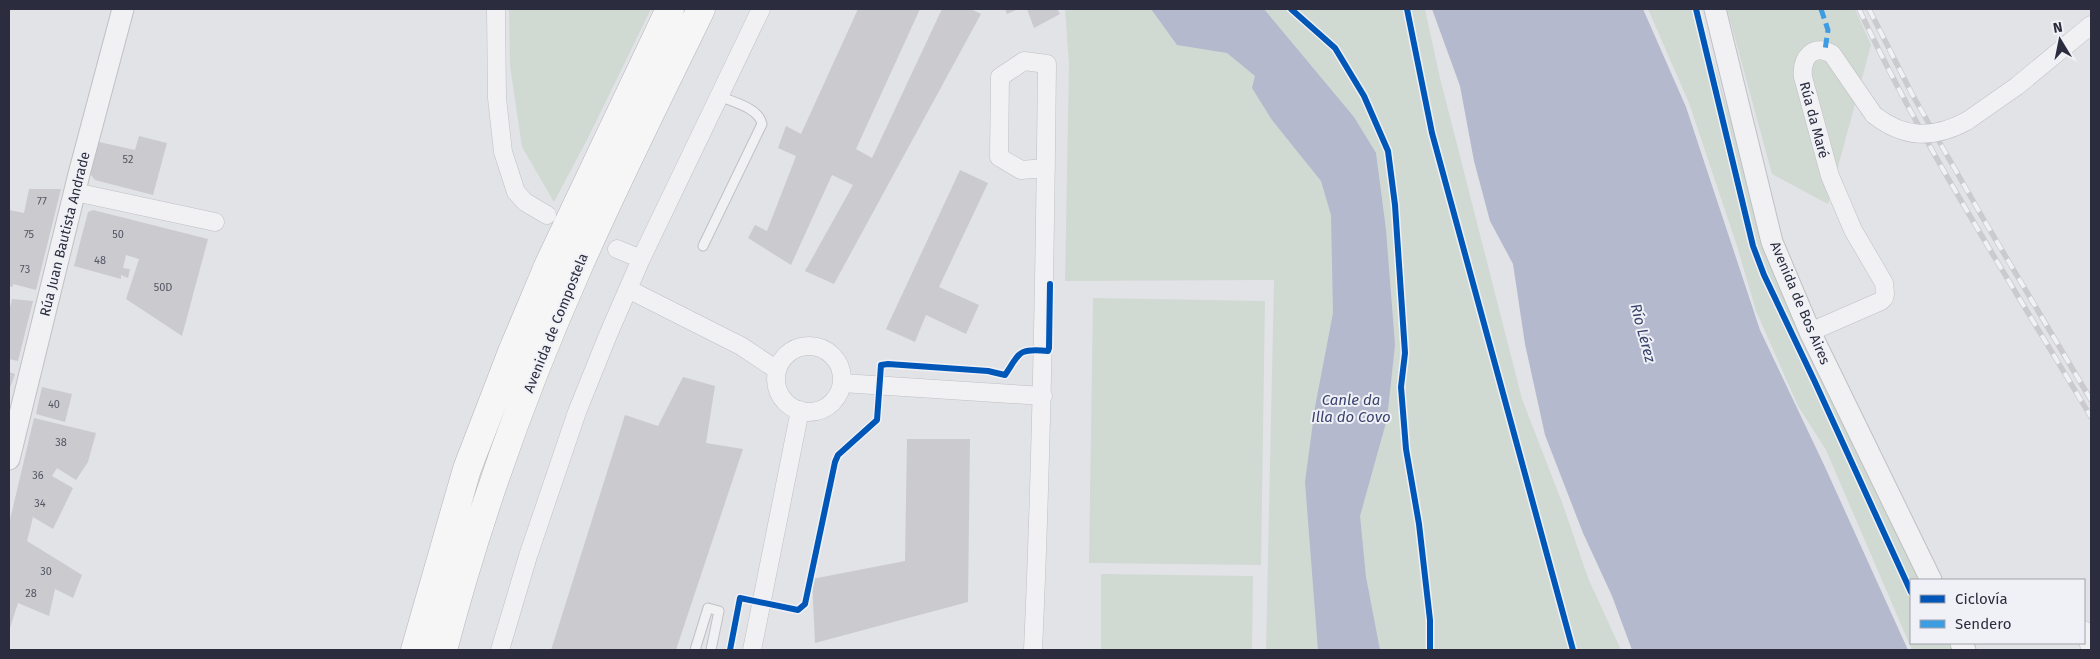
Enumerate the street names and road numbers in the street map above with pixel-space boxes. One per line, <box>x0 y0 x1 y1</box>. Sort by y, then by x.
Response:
street label: Rúa da Maré <box>1796 80 1832 160</box>
street label: Rúa Juan Bautista Andrade <box>36 150 94 318</box>
street label: Avenida de Bos Aires <box>1766 239 1834 368</box>
street label: Avenida de Compostela <box>520 251 592 395</box>

